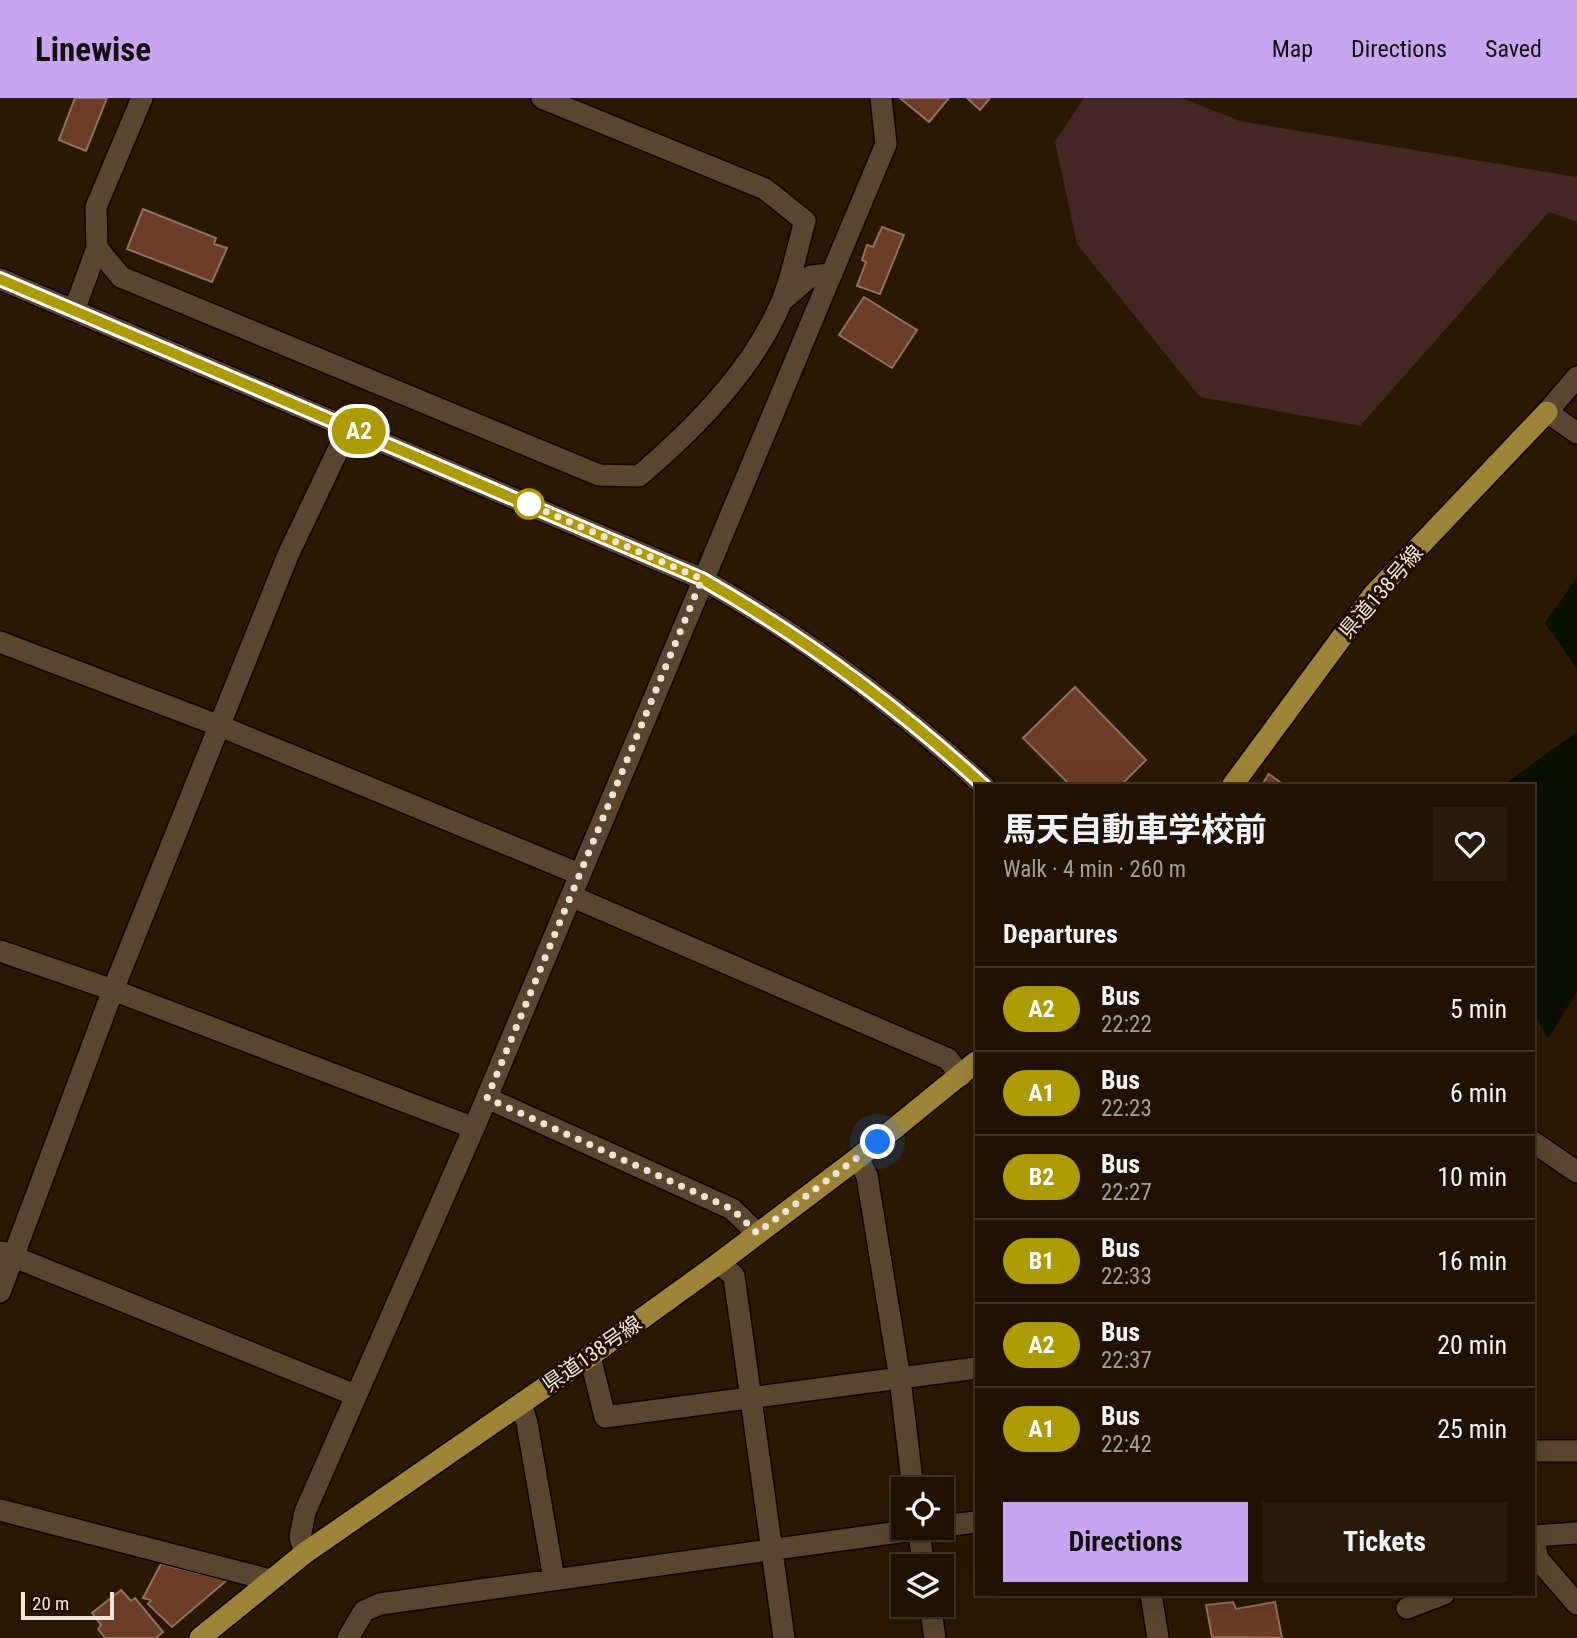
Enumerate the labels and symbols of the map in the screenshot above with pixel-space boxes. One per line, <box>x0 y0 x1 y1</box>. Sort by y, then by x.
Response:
line badge: A2 <box>328 408 390 454</box>
unlabelled marker <box>514 489 544 519</box>
street label: 県道138号線 <box>1334 541 1428 643</box>
your location <box>860 1124 895 1159</box>
street label: 県道138号線 <box>538 1311 646 1397</box>
scale bar <box>21 1589 114 1621</box>

